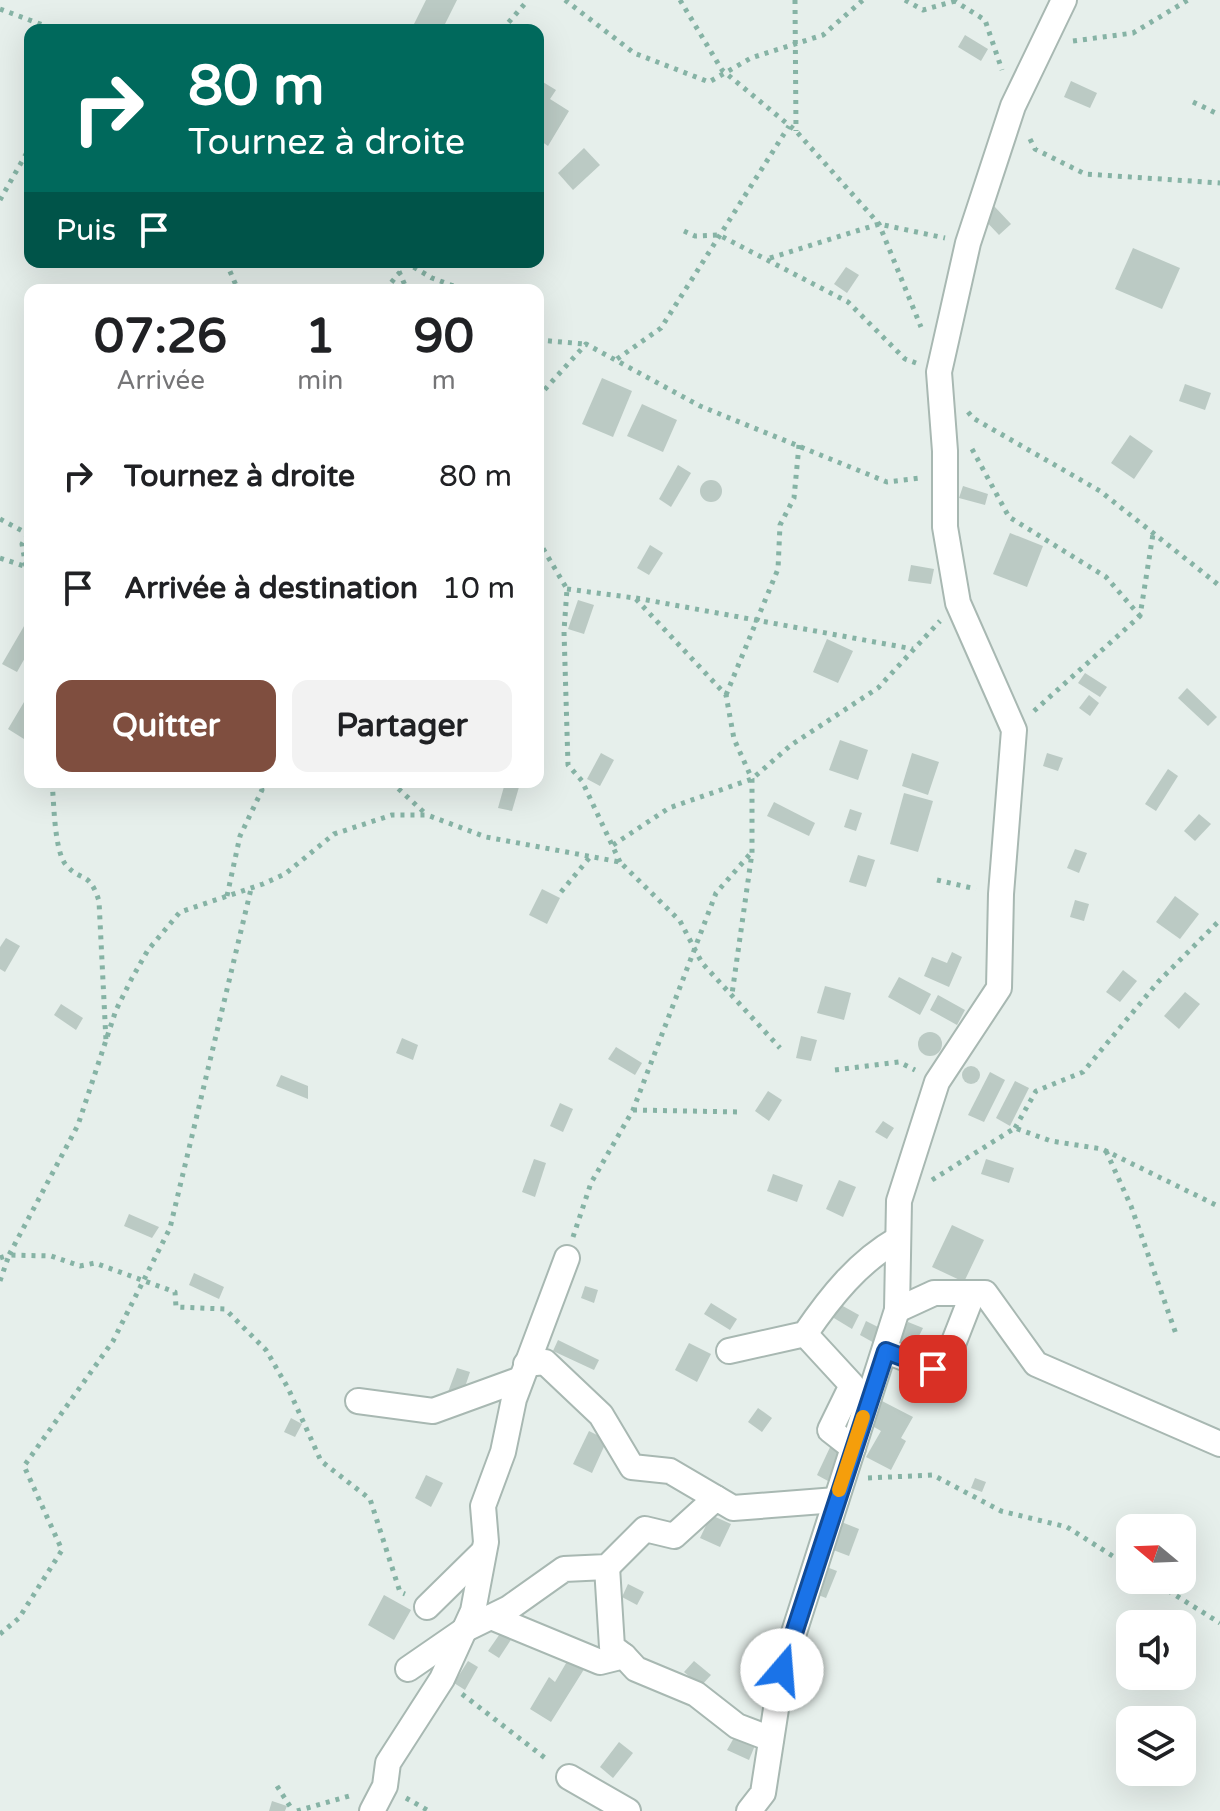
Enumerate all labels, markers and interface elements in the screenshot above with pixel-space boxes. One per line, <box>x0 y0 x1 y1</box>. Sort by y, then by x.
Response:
text: 80 m <box>188 53 324 120</box>
icon: right <box>56 56 160 160</box>
text: Tournez à droite <box>188 121 465 164</box>
icon: arrive <box>132 208 176 252</box>
text: Puis <box>56 212 116 249</box>
text: 07:26 <box>94 308 227 366</box>
text: 1 <box>305 308 335 366</box>
text: 90 <box>414 308 474 366</box>
text: Arrivée <box>116 365 205 396</box>
text: min <box>297 365 343 396</box>
text: m <box>432 365 456 396</box>
icon: right <box>56 454 100 498</box>
text: Tournez à droite <box>124 458 355 495</box>
text: 80 m <box>439 458 512 495</box>
icon: arrive <box>56 566 100 610</box>
text: Arrivée à destination <box>124 570 418 607</box>
text: 10 m <box>442 570 515 607</box>
button: Quitter <box>56 680 276 772</box>
button: Partager <box>292 680 512 772</box>
pin <box>899 1335 967 1403</box>
icon: arrive <box>911 1347 955 1391</box>
north arrow <box>1116 1514 1196 1594</box>
map controls <box>1116 1514 1196 1786</box>
button: sound <box>1116 1610 1196 1690</box>
position arrow <box>740 1628 824 1712</box>
button: layers <box>1116 1706 1196 1786</box>

